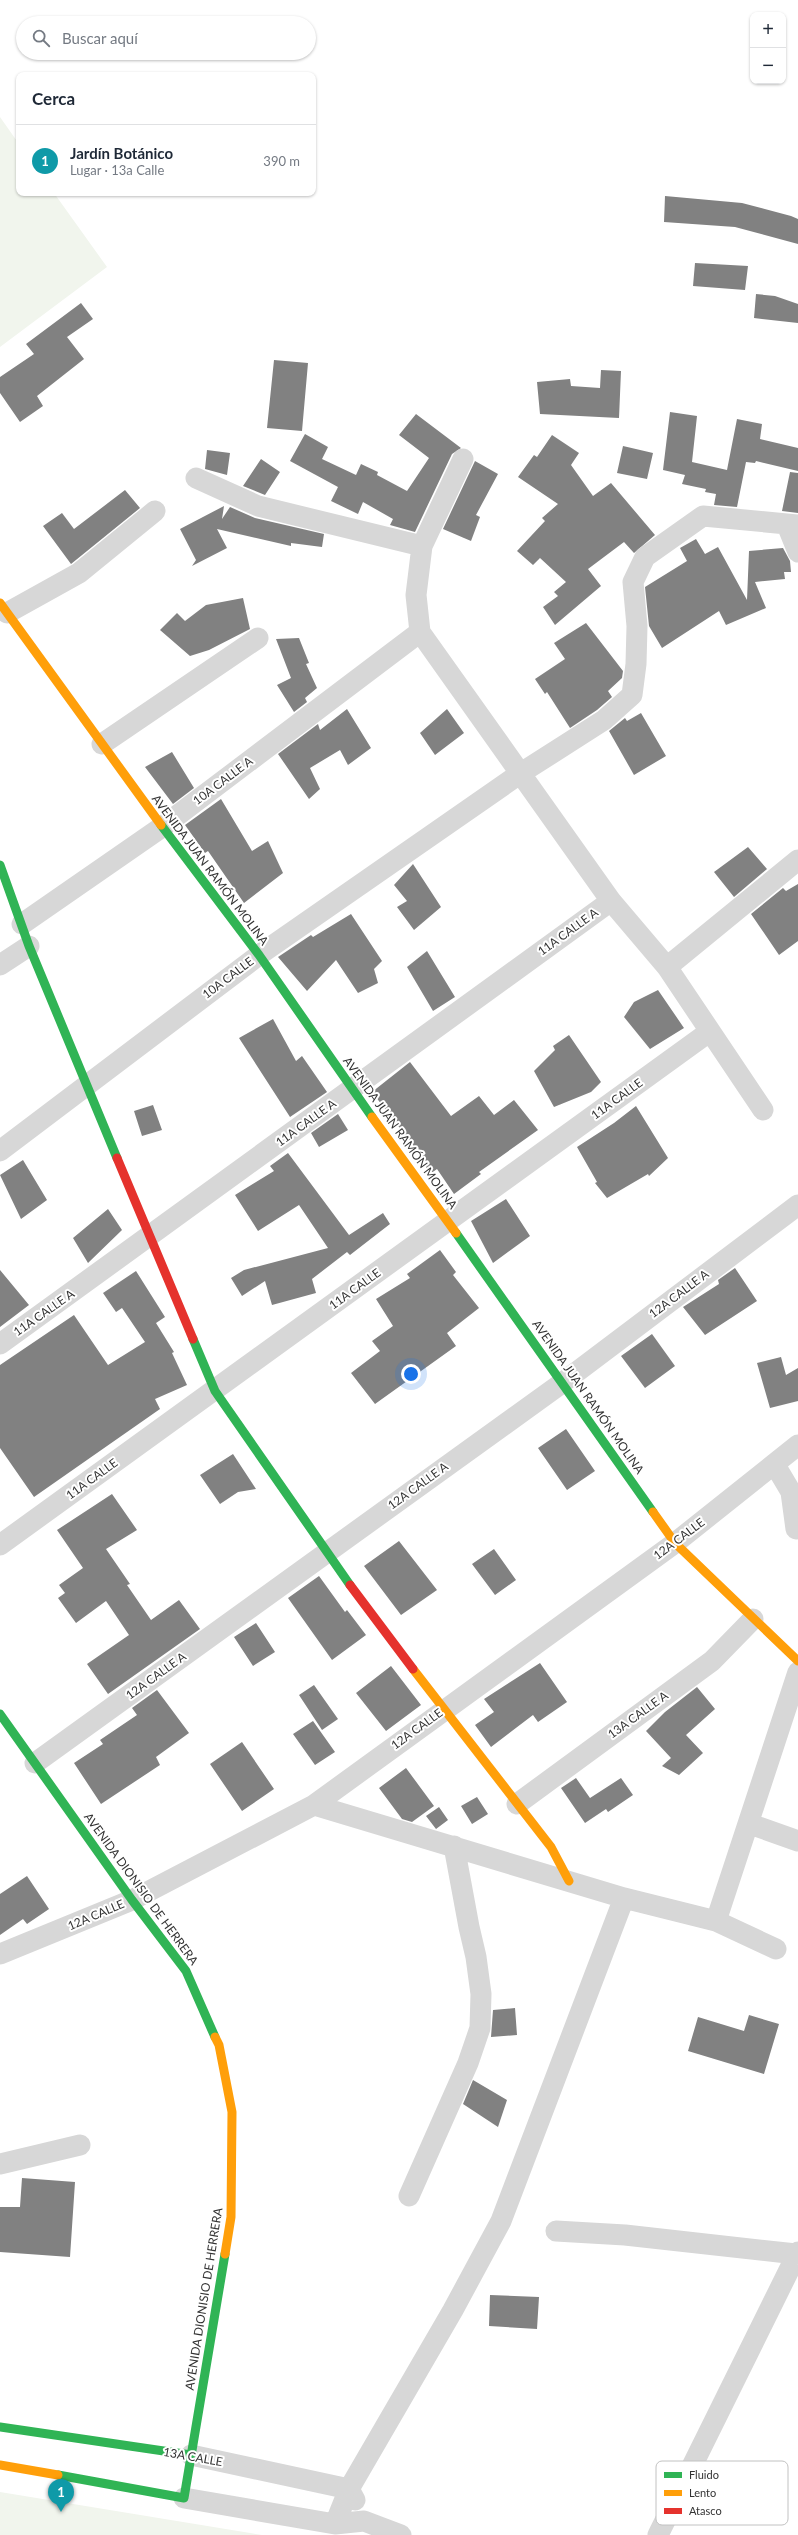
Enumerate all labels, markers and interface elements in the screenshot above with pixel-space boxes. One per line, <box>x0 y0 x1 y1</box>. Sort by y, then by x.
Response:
map controls <box>750 12 786 84</box>
button: + <box>750 12 786 48</box>
search box <box>16 16 316 60</box>
icon: search <box>30 27 52 49</box>
text: Buscar aquí <box>62 29 138 47</box>
button: − <box>750 48 786 84</box>
text: Cerca <box>32 88 75 109</box>
text: Jardín Botánico <box>70 144 173 162</box>
text: 1 <box>41 153 49 169</box>
text: 390 m <box>263 153 300 169</box>
text: Lugar · 13a Calle <box>70 162 164 178</box>
street label: 10A CALLE A <box>190 753 256 808</box>
street label: AVENIDA JUAN RAMÓN MOLINA <box>149 791 272 949</box>
street label: 11A CALLE A <box>535 904 602 959</box>
street label: 10A CALLE <box>199 953 256 1002</box>
street label: AVENIDA JUAN RAMÓN MOLINA <box>340 1054 461 1213</box>
street label: 11A CALLE <box>588 1075 645 1122</box>
street label: 11A CALLE A <box>273 1095 340 1150</box>
street label: 11A CALLE <box>326 1265 383 1312</box>
street label: 12A CALLE A <box>646 1266 712 1321</box>
street label: 11A CALLE A <box>10 1286 78 1339</box>
street label: AVENIDA JUAN RAMÓN MOLINA <box>529 1317 648 1477</box>
your location <box>401 1364 421 1384</box>
street label: 11A CALLE <box>63 1455 120 1502</box>
street label: 12A CALLE A <box>385 1458 452 1513</box>
street label: 12A CALLE <box>650 1514 707 1563</box>
street label: 12A CALLE A <box>123 1648 190 1703</box>
street label: 13A CALLE A <box>605 1687 672 1742</box>
street label: 12A CALLE <box>388 1705 445 1752</box>
street label: AVENIDA DIONISIO DE HERRERA <box>81 1810 202 1969</box>
street label: 12A CALLE <box>65 1896 126 1933</box>
street label: AVENIDA DIONISIO DE HERRERA <box>182 2206 225 2391</box>
street label: 13A CALLE <box>162 2444 224 2469</box>
legend <box>656 2461 788 2525</box>
text: Fluido <box>689 2468 719 2481</box>
pin: 1 <box>48 2479 74 2512</box>
text: Lento <box>689 2486 716 2499</box>
text: Atasco <box>689 2504 722 2517</box>

